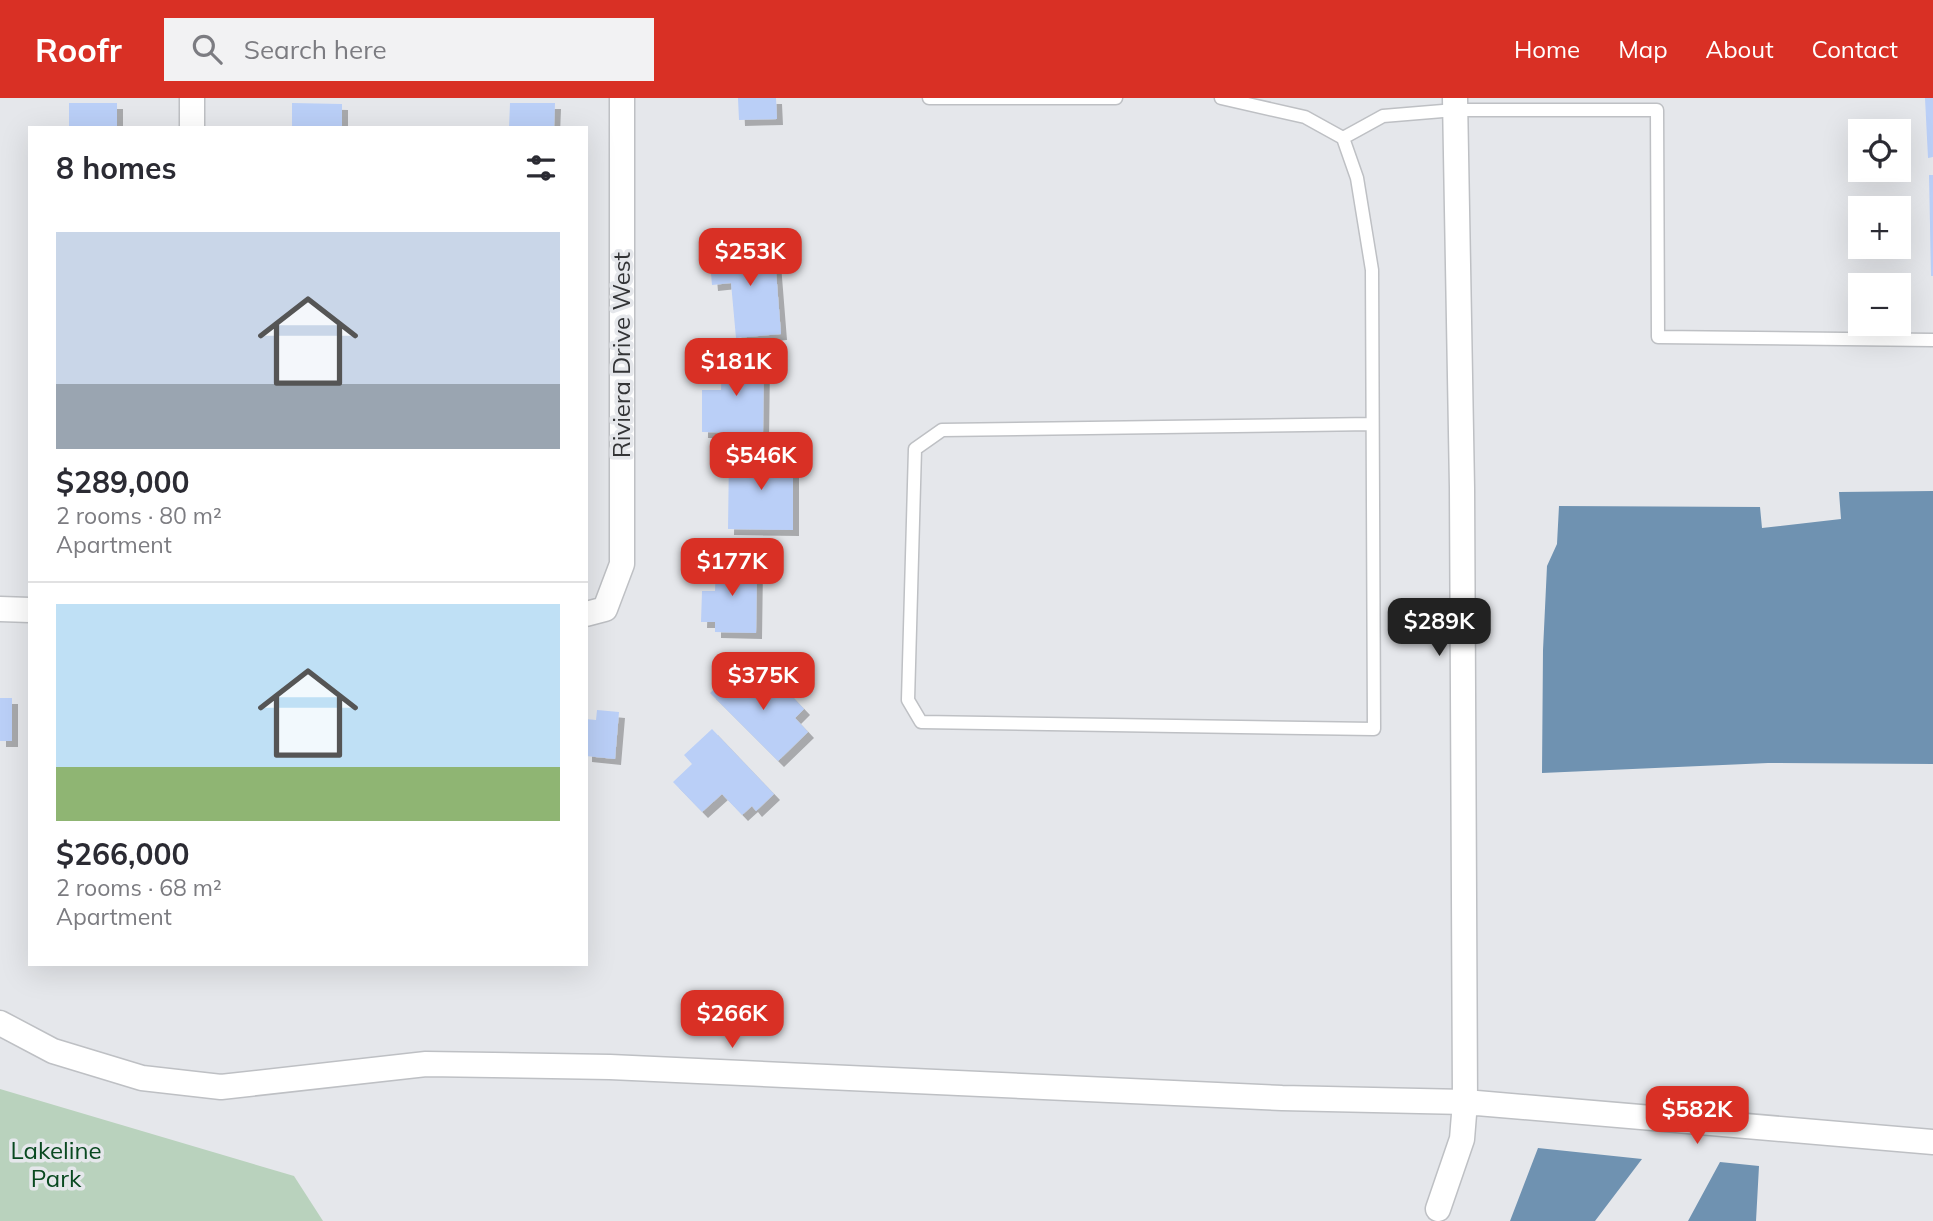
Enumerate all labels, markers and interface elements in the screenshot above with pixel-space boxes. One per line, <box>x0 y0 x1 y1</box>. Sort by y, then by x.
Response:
search box <box>164 18 654 81</box>
text: Roofr <box>35 29 122 70</box>
icon: search <box>188 30 226 68</box>
text: Search here <box>244 33 387 66</box>
text: Home <box>1514 34 1580 64</box>
text: Map <box>1618 34 1668 64</box>
text: About <box>1706 34 1774 64</box>
text: Contact <box>1812 34 1898 64</box>
map controls <box>1848 119 1911 336</box>
button: locate <box>1848 119 1911 182</box>
text: 8 homes <box>56 149 177 187</box>
icon: filters <box>522 149 560 187</box>
button: + <box>1848 196 1911 259</box>
pin: $253K <box>701 228 799 288</box>
text: $253K <box>715 236 785 265</box>
street label: Riviera Drive West <box>606 252 636 458</box>
button: − <box>1848 273 1911 336</box>
icon: home <box>245 278 371 404</box>
pin: $181K <box>687 338 785 398</box>
text: $181K <box>701 346 771 375</box>
pin: $546K <box>712 432 810 492</box>
text: $546K <box>726 440 796 469</box>
text: $289,000 <box>56 463 189 501</box>
text: 2 rooms · 80 m² <box>56 501 222 530</box>
text: Apartment <box>56 530 172 559</box>
pin: $177K <box>683 538 781 598</box>
text: $177K <box>697 546 767 575</box>
pin: $289K <box>1390 598 1488 658</box>
text: $289K <box>1404 606 1474 635</box>
icon: home <box>245 650 371 776</box>
pin: $375K <box>714 652 812 712</box>
text: $375K <box>728 660 798 689</box>
text: $266,000 <box>56 835 189 873</box>
text: 2 rooms · 68 m² <box>56 873 222 902</box>
text: Apartment <box>56 902 172 931</box>
pin: $266K <box>683 990 781 1050</box>
text: $266K <box>697 998 767 1027</box>
pin: $582K <box>1648 1086 1746 1146</box>
text: $582K <box>1662 1094 1732 1123</box>
park label: Lakeline Park <box>10 1135 102 1193</box>

